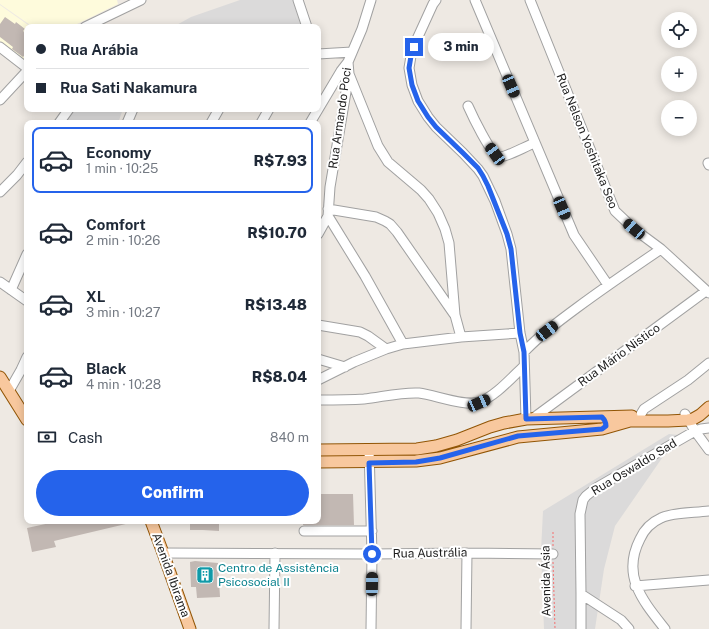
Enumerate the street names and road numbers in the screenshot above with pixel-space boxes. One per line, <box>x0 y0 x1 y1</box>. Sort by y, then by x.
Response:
street label: Rua Armando Poci <box>326 66 354 170</box>
street label: Rua Nelson Yoshitaka Seo <box>553 71 621 211</box>
street label: Rua Mário Nistico <box>575 320 663 389</box>
street label: Rua Oswaldo Sad <box>589 436 679 498</box>
street label: Avenida Ibirama <box>149 531 193 619</box>
street label: Rua Austrália <box>392 545 468 561</box>
street label: Avenida Ásia <box>538 545 554 617</box>

